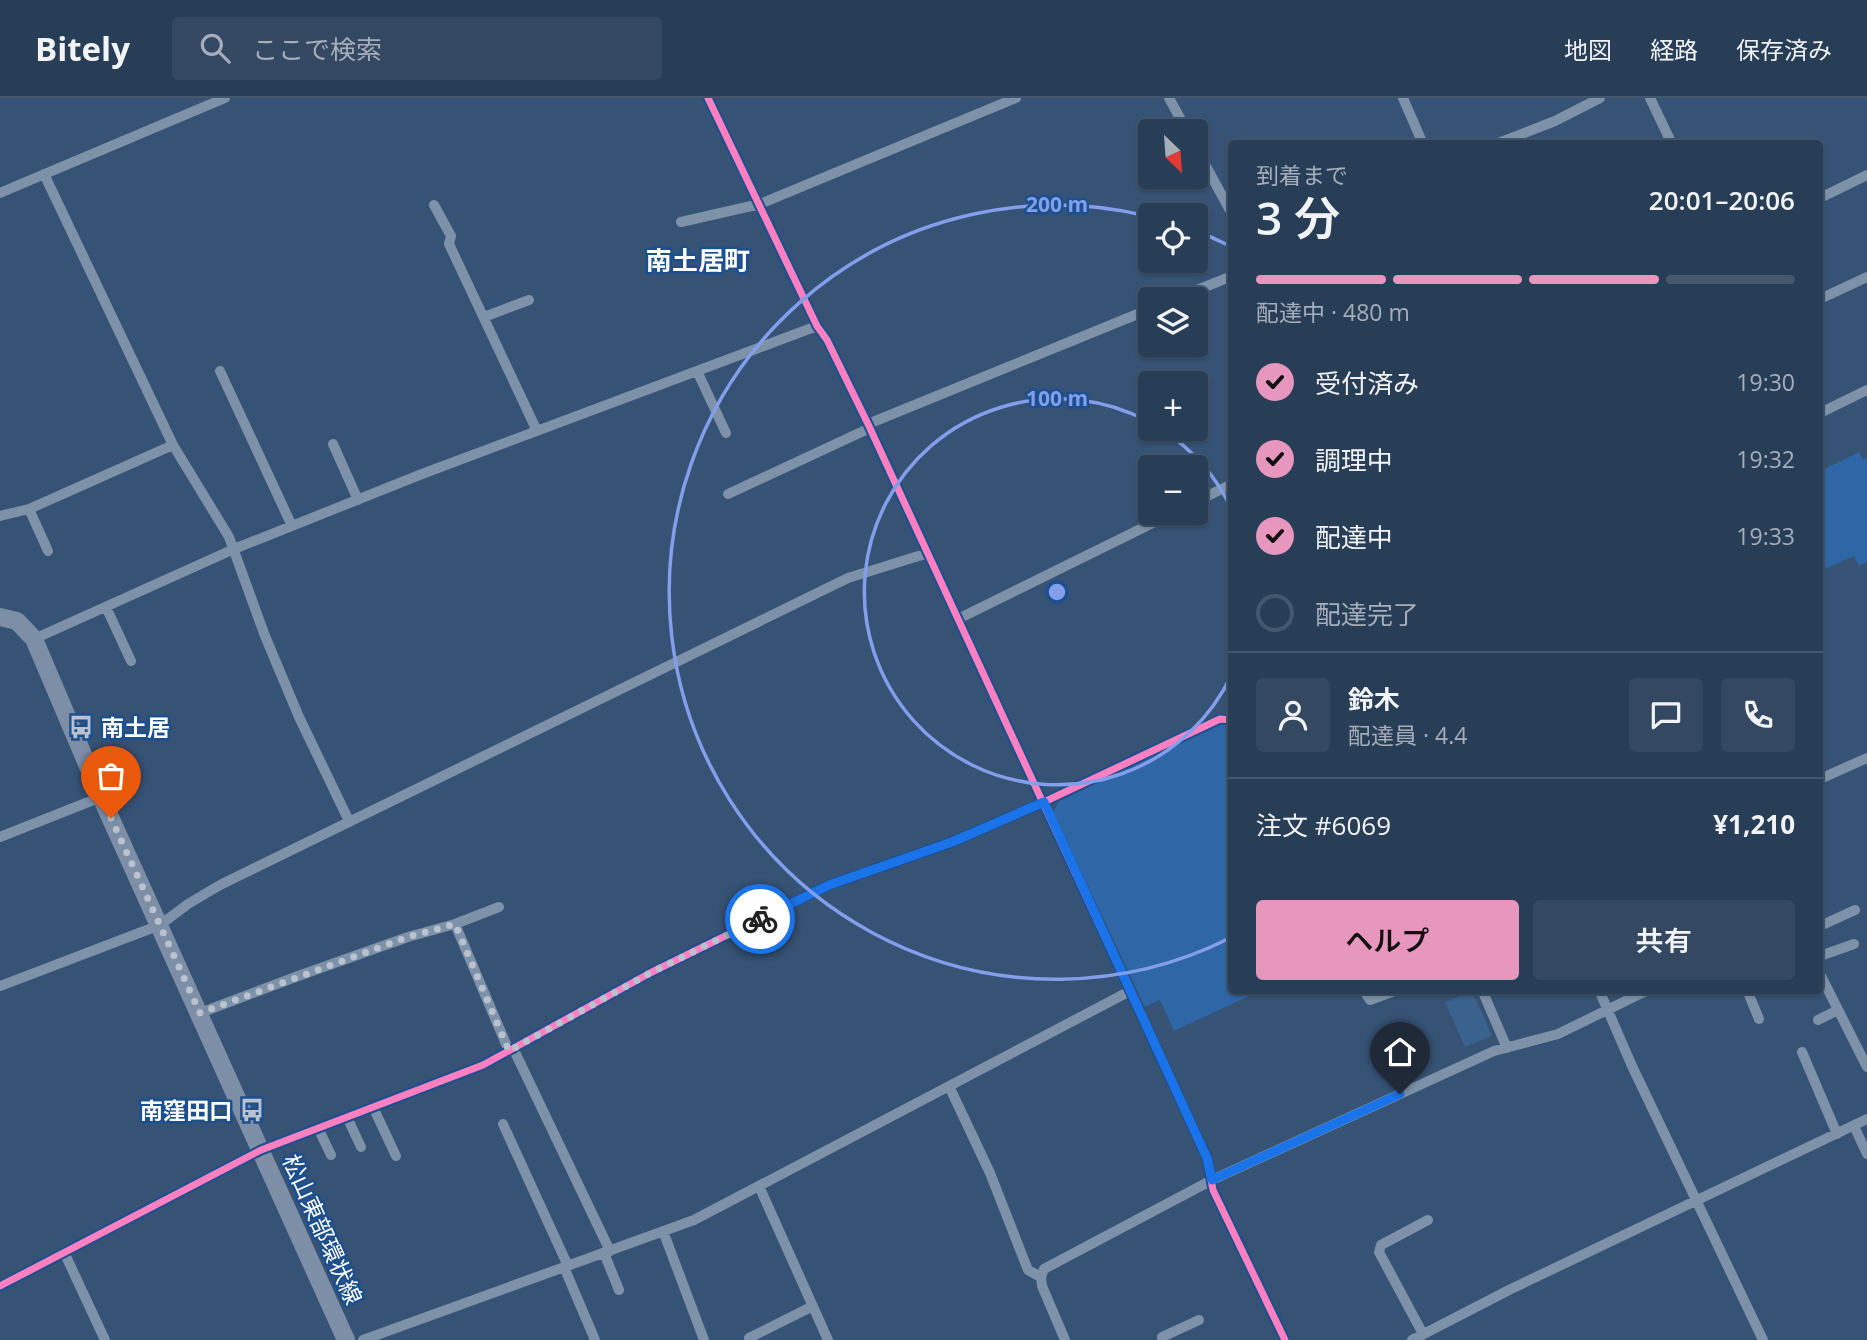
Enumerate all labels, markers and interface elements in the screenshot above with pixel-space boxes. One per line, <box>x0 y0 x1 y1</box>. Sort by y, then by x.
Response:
search box <box>172 17 662 80</box>
text: Bitely <box>35 26 130 71</box>
icon: search <box>196 29 234 67</box>
text: ここで検索 <box>252 31 382 67</box>
text: 地図 <box>1564 33 1612 66</box>
text: 経路 <box>1650 33 1698 66</box>
text: 保存済み <box>1736 33 1832 66</box>
north arrow <box>1138 119 1208 189</box>
map controls <box>1138 119 1208 525</box>
text: 到着まで <box>1256 159 1348 191</box>
text: 20:01–20:06 <box>1649 182 1795 218</box>
text: 3 分 <box>1256 186 1340 248</box>
text: 200 m <box>1026 190 1088 218</box>
button: locate <box>1138 203 1208 273</box>
district label: 南土居町 <box>646 242 750 278</box>
button: layers <box>1138 287 1208 357</box>
text: 配達中 · 480 m <box>1256 296 1410 328</box>
icon: check <box>1256 363 1294 401</box>
text: 受付済み <box>1315 365 1419 401</box>
text: 19:30 <box>1736 366 1795 398</box>
button: + <box>1138 371 1208 441</box>
text: 100 m <box>1026 384 1088 412</box>
icon: check <box>1256 440 1294 478</box>
text: 調理中 <box>1315 442 1393 478</box>
text: 19:32 <box>1736 443 1795 475</box>
button: − <box>1138 455 1208 525</box>
icon: check <box>1256 517 1294 555</box>
text: 配達中 <box>1315 519 1393 555</box>
text: 19:33 <box>1736 520 1795 552</box>
centre of rings <box>1045 580 1069 604</box>
text: 配達完了 <box>1315 596 1419 632</box>
button: person <box>1256 678 1330 752</box>
button: chat <box>1629 678 1703 752</box>
button: phone <box>1721 678 1795 752</box>
text: 鈴木 <box>1348 681 1400 717</box>
place label: 南土居 <box>101 711 170 743</box>
bus stop icon: 南土居 <box>67 713 95 741</box>
text: 配達員 · 4.4 <box>1348 719 1467 751</box>
pin <box>81 746 141 818</box>
icon: bag <box>92 757 130 795</box>
text: ¥1,210 <box>1713 806 1795 842</box>
text: 注文 #6069 <box>1256 807 1391 843</box>
courier <box>725 884 795 954</box>
icon: bike <box>741 900 779 938</box>
button: ヘルプ <box>1256 900 1519 980</box>
button: 共有 <box>1533 900 1795 980</box>
pin <box>1370 1022 1430 1094</box>
icon: home <box>1381 1033 1419 1071</box>
place label: 南窪田口 <box>140 1094 232 1126</box>
bus stop icon: 南窪田口 <box>238 1096 266 1124</box>
street label: 松山東部環状線 <box>276 1149 370 1309</box>

